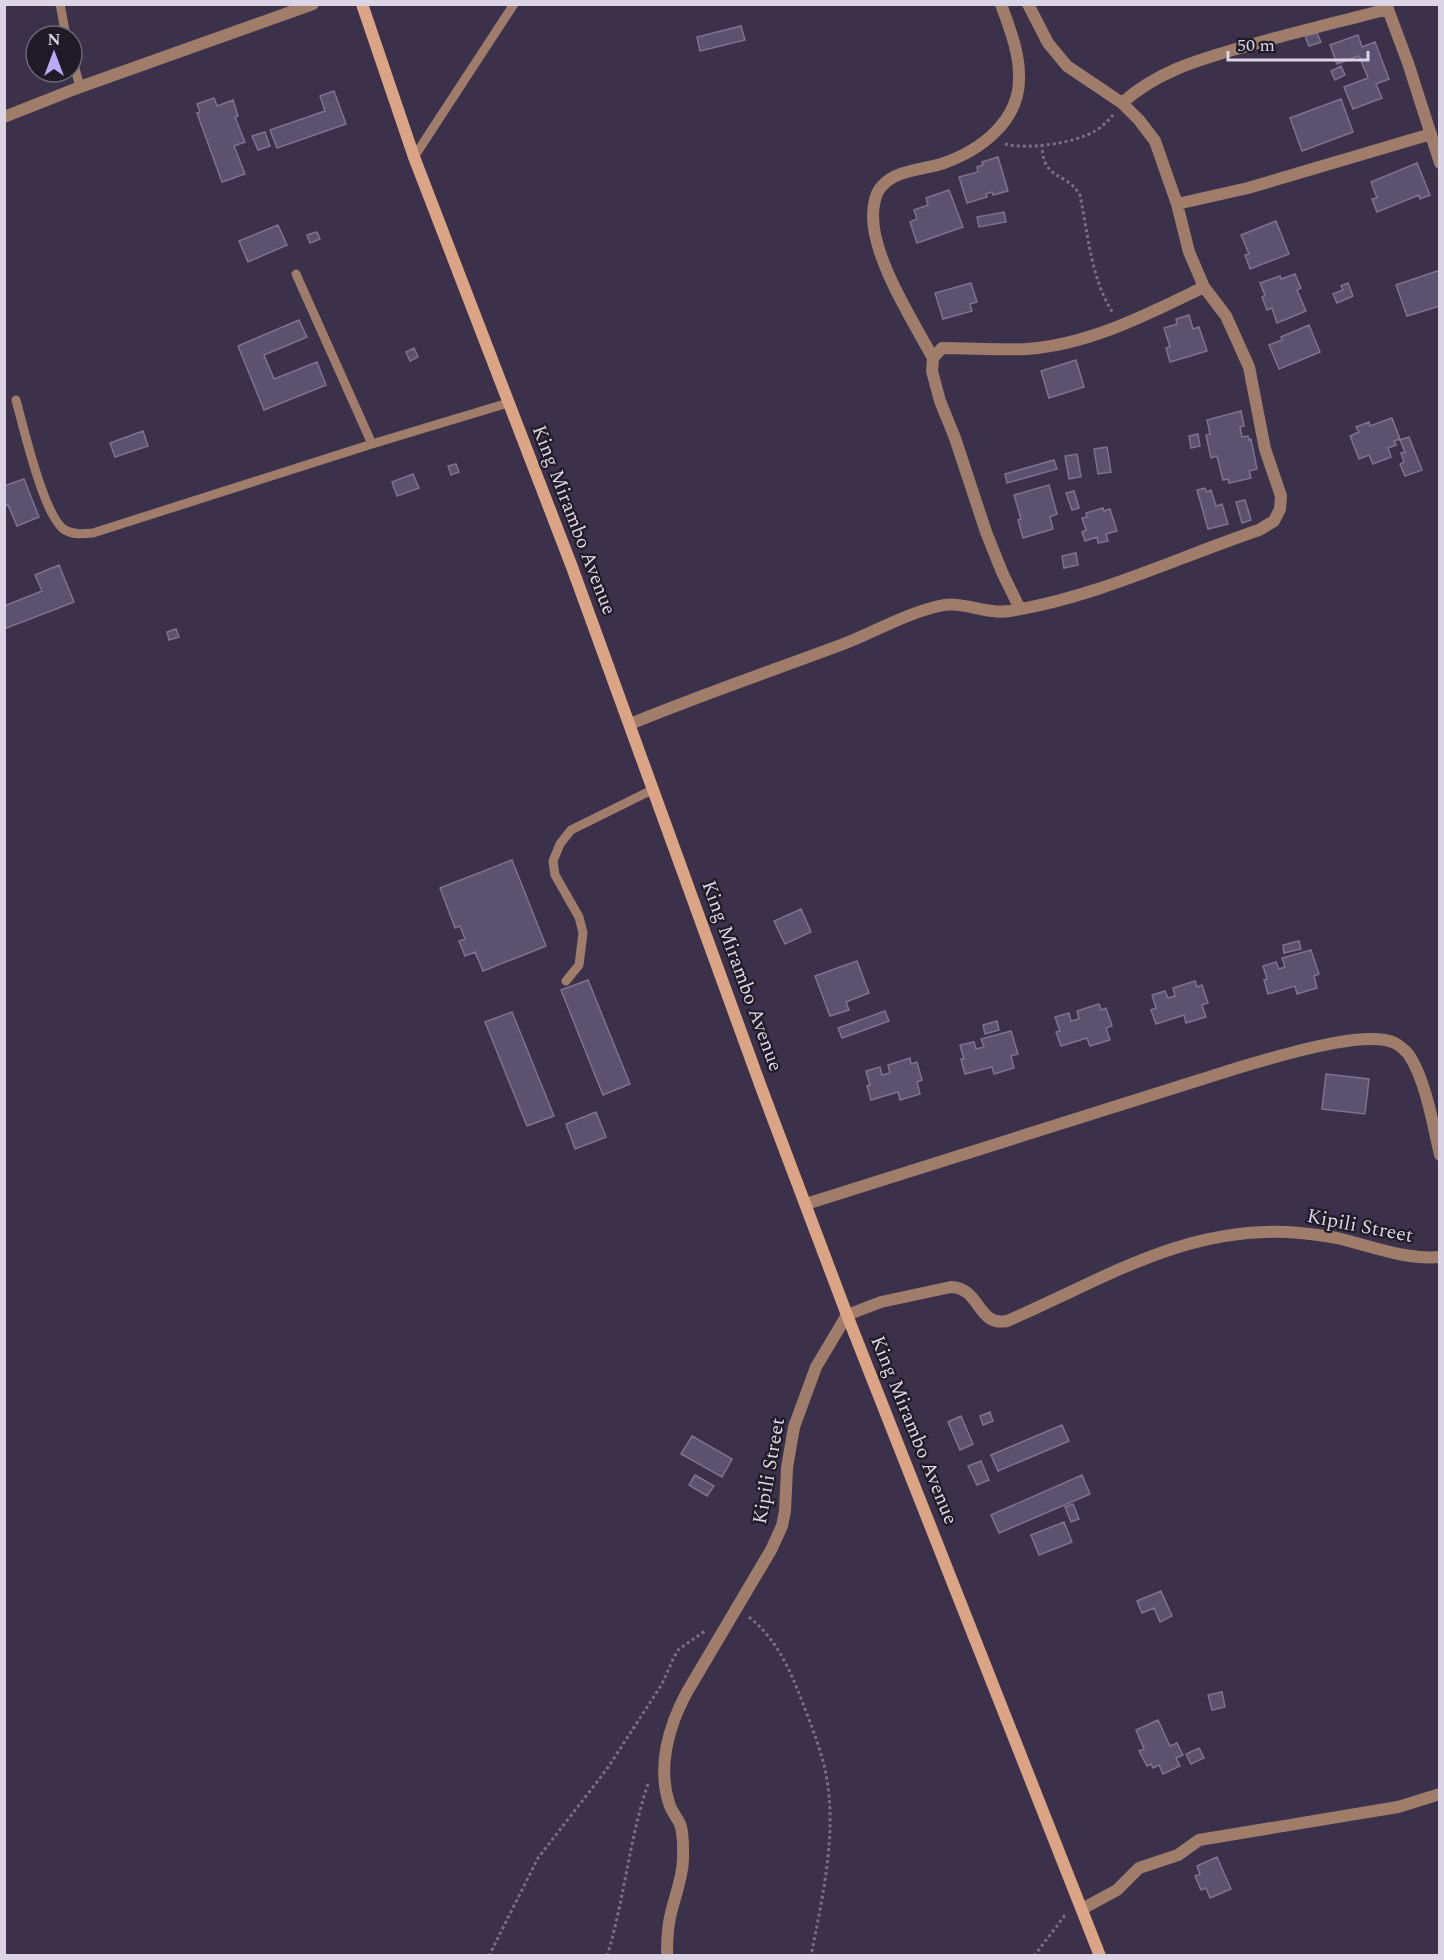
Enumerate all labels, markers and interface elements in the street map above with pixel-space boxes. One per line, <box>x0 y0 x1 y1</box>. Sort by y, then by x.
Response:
north arrow <box>24 24 84 84</box>
scale bar <box>1228 24 1368 62</box>
text: N <box>47 28 61 52</box>
text: 50 m <box>1237 32 1275 59</box>
street label: King Mirambo Avenue <box>524 421 624 619</box>
street label: King Mirambo Avenue <box>693 876 791 1076</box>
street label: Kipili Street <box>1304 1201 1416 1251</box>
street label: King Mirambo Avenue <box>862 1331 966 1529</box>
street label: Kipili Street <box>745 1415 793 1527</box>

